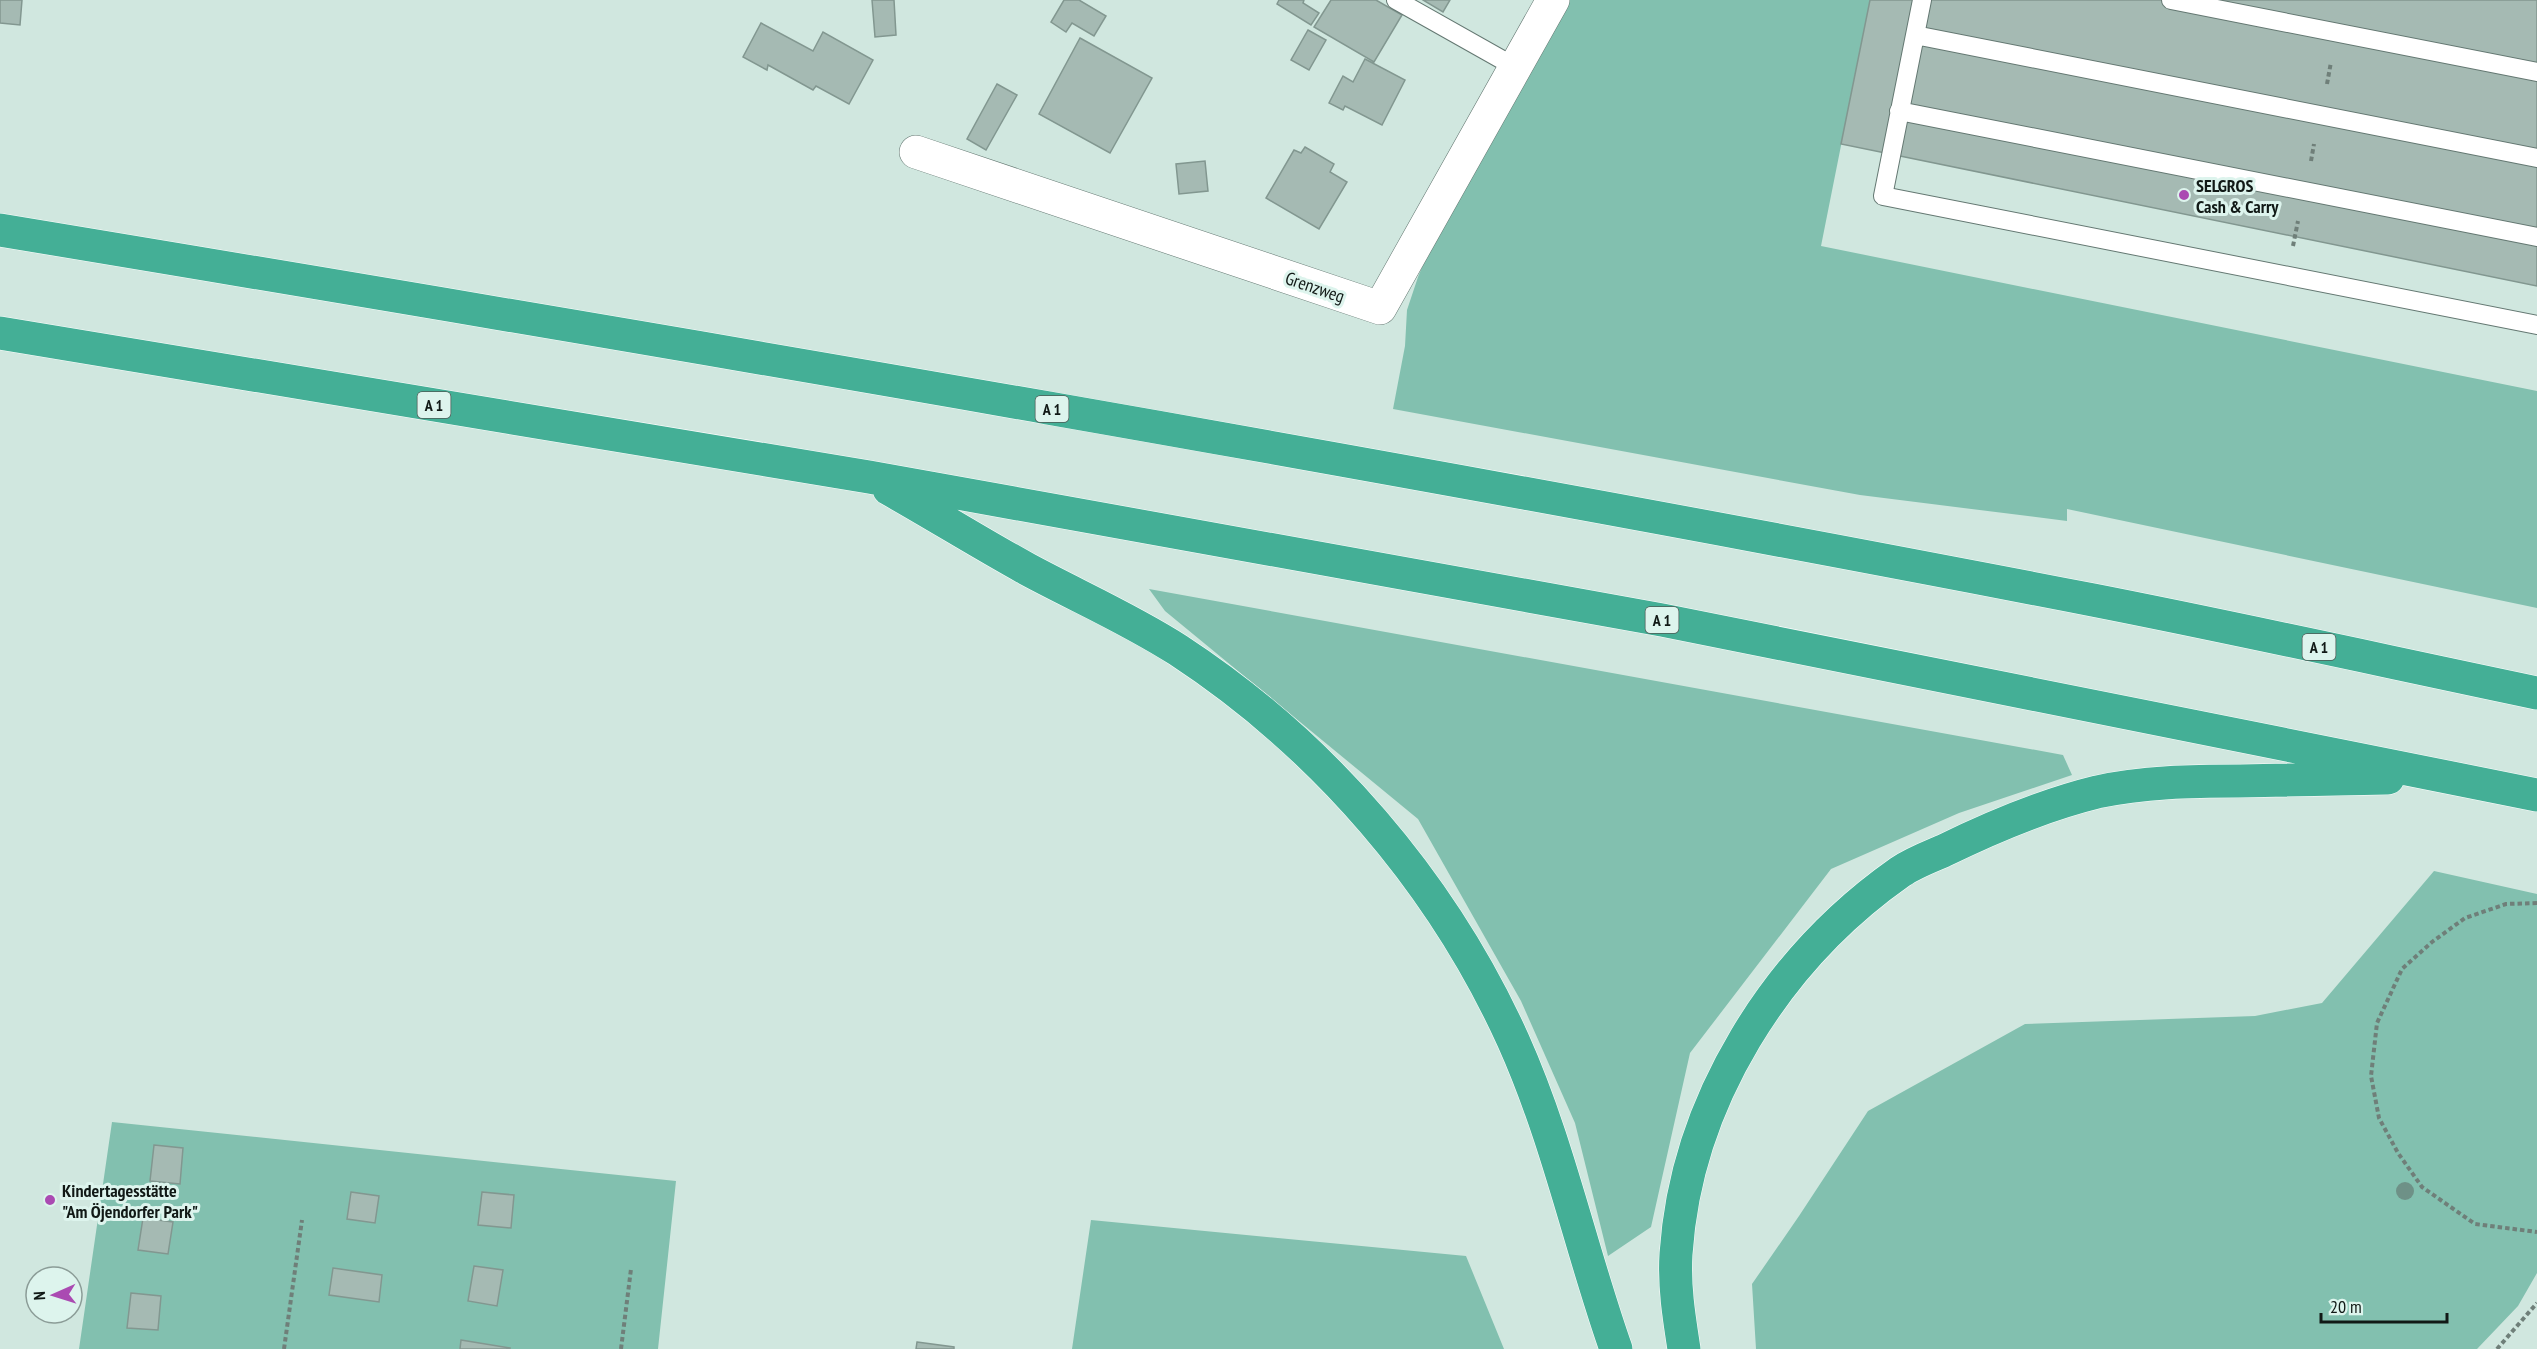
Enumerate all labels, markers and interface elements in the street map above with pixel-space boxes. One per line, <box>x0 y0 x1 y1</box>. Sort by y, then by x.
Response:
place label: SELGROS Cash & Carry <box>2196 174 2279 218</box>
marker: SELGROS Cash & Carry <box>2177 188 2191 202</box>
street label: Grenzweg <box>1282 266 1348 308</box>
road number: A 1 <box>418 392 450 418</box>
road number: A 1 <box>1036 396 1068 422</box>
road number: A 1 <box>1646 607 1678 633</box>
road number: A 1 <box>2302 634 2336 660</box>
place label: Kindertagesstätte "Am Öjendorfer Park" <box>62 1179 198 1223</box>
marker: Kindertagesstätte "Am Öjendorfer Park" <box>43 1193 57 1207</box>
north arrow <box>24 1265 84 1325</box>
scale bar <box>2321 1286 2447 1324</box>
text: N <box>29 1291 49 1301</box>
text: 20 m <box>2330 1295 2362 1318</box>

